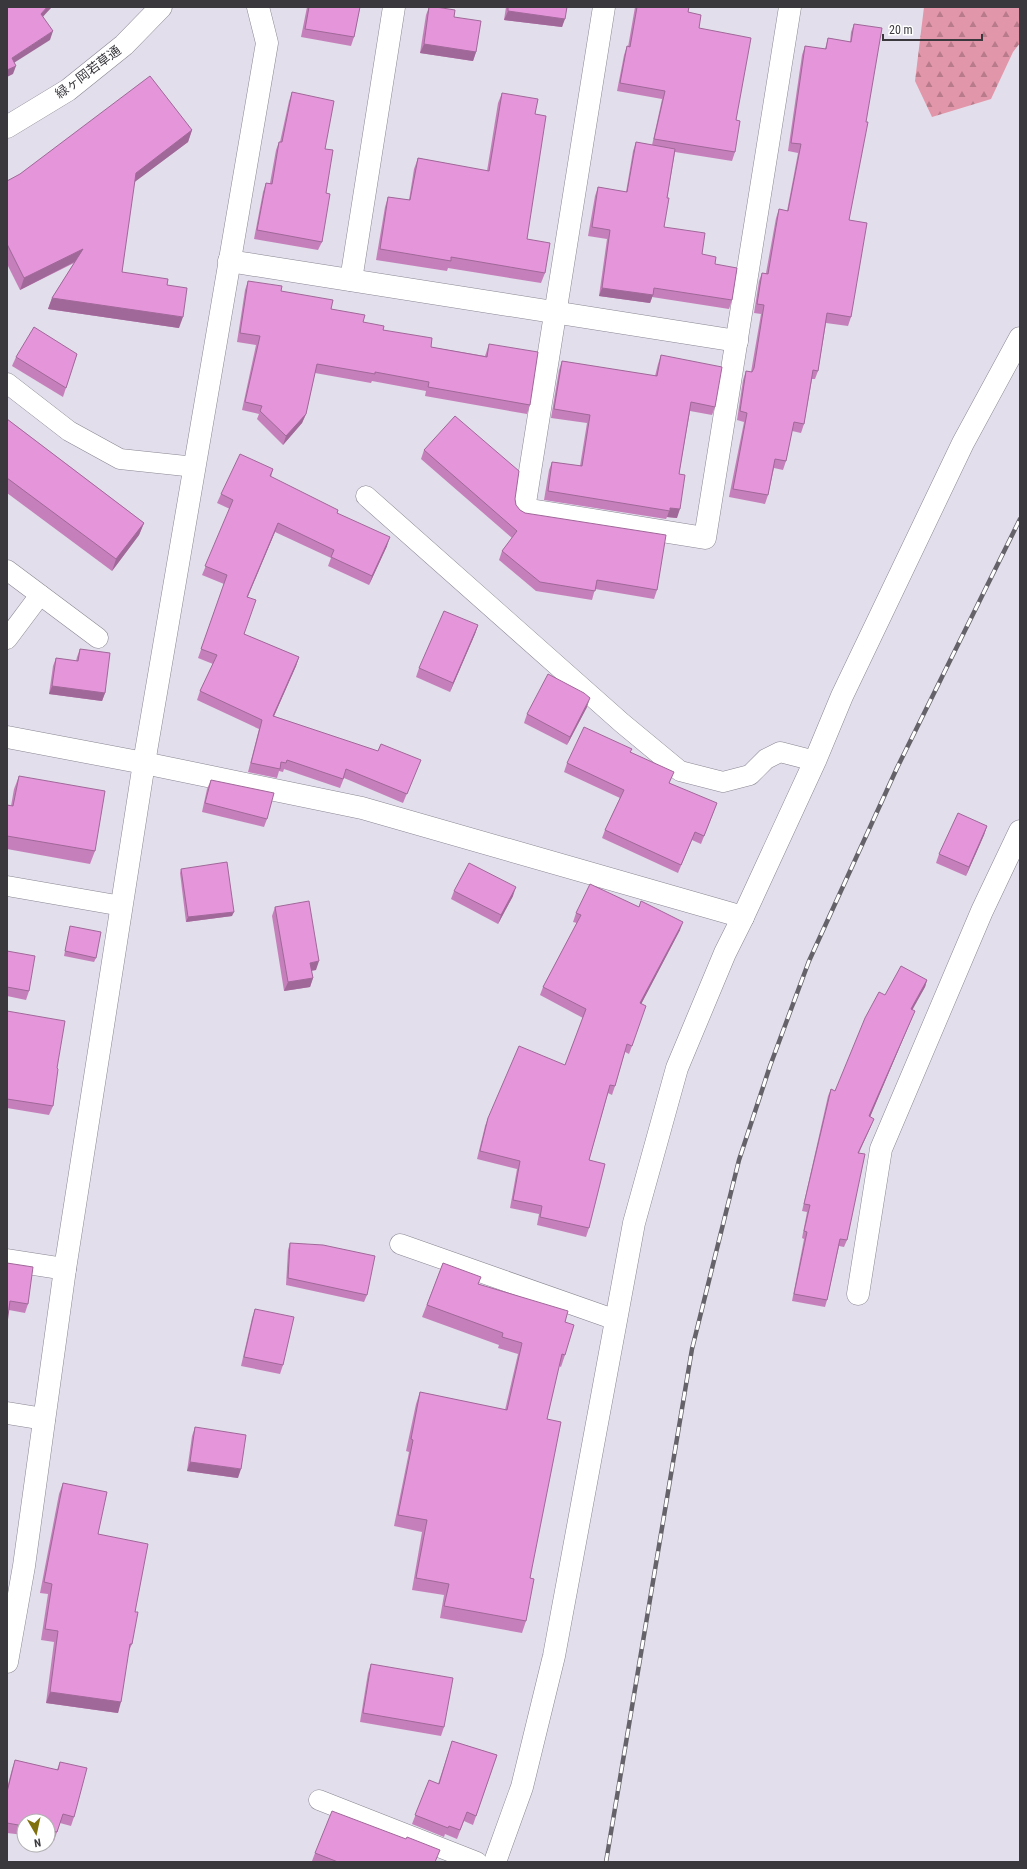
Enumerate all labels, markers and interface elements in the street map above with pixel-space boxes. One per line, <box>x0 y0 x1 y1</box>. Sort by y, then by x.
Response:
scale bar <box>883 16 982 42</box>
text: 20 m <box>889 23 913 37</box>
street label: 緑ヶ岡若草通 <box>52 43 124 101</box>
north arrow <box>16 1813 56 1853</box>
text: N <box>33 1835 42 1849</box>

